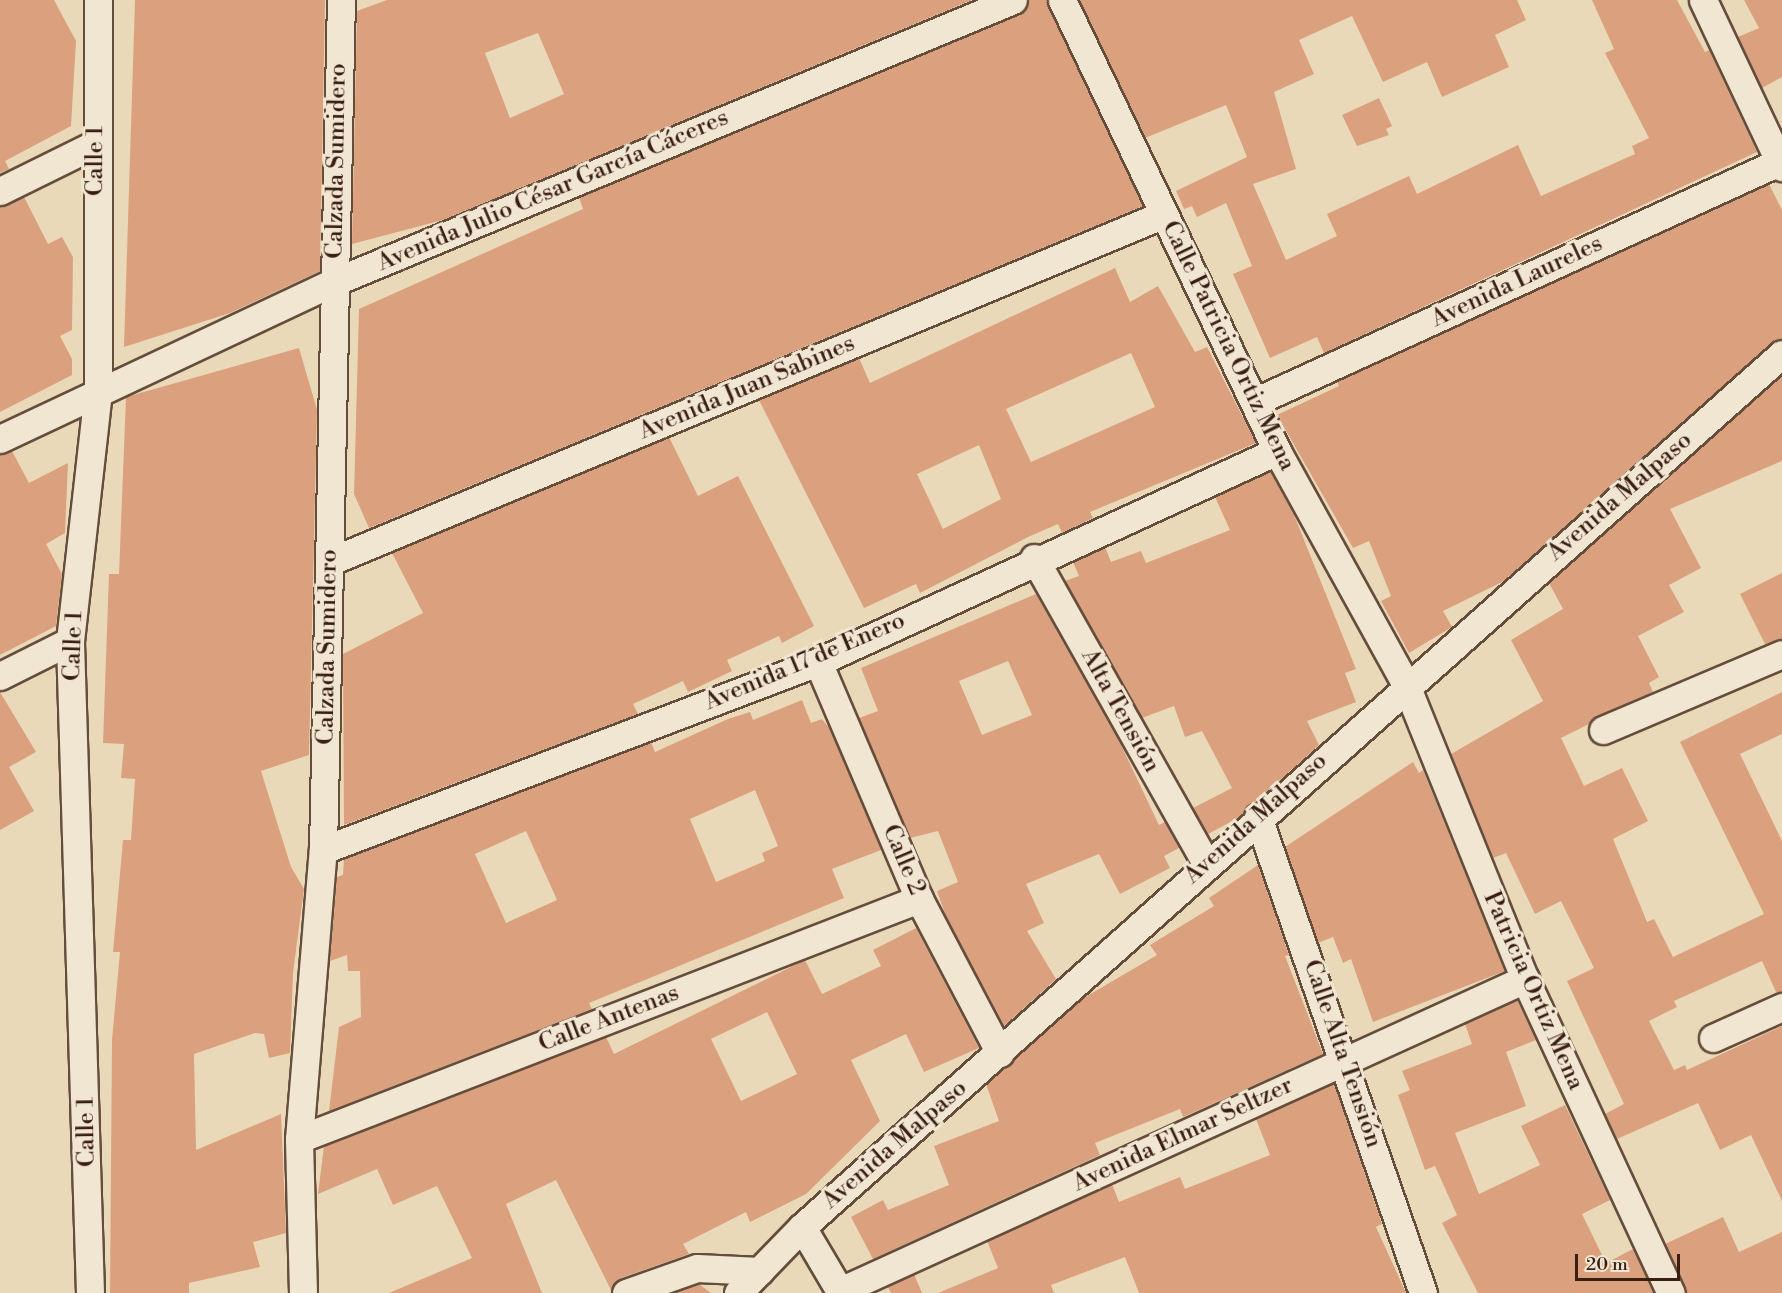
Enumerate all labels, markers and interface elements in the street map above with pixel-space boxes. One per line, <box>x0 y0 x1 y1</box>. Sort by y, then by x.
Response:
street label: Calzada Sumidero <box>321 63 353 259</box>
street label: Avenida Julio César García Cáceres <box>373 104 733 278</box>
street label: Calle 1 <box>82 126 110 196</box>
street label: Calle Patricia Ortiz Mena <box>1155 217 1301 475</box>
street label: Avenida Laureles <box>1427 230 1607 334</box>
street label: Avenida Juan Sabines <box>635 329 859 447</box>
street label: Avenida Malpaso <box>1542 426 1698 568</box>
street label: Calzada Sumidero <box>312 549 344 745</box>
street label: Avenida 17 de Enero <box>700 607 910 717</box>
street label: Calle 1 <box>58 610 90 682</box>
street label: Alta Tensión <box>1074 644 1166 778</box>
street label: Avenida Malpaso <box>1179 747 1333 891</box>
street label: Calle 2 <box>875 821 931 899</box>
street label: Patricia Ortiz Mena <box>1476 887 1590 1095</box>
street label: Calle Alta Tensión <box>1296 956 1388 1152</box>
street label: Calle Antenas <box>535 979 683 1059</box>
street label: Avenida Elmar Seltzer <box>1068 1071 1298 1199</box>
street label: Avenida Malpaso <box>817 1074 973 1216</box>
street label: Calle 1 <box>72 1097 102 1167</box>
scale bar <box>1578 1242 1683 1280</box>
text: 20 m <box>1586 1253 1628 1276</box>

